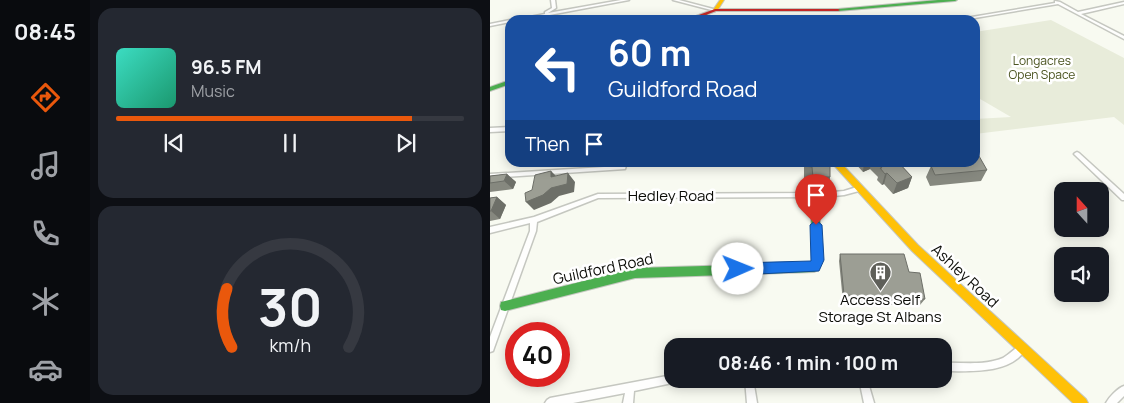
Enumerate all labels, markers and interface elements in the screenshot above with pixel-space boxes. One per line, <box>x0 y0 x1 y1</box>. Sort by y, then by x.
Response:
text: 08:45 <box>14 17 76 47</box>
text: 60 m <box>608 29 691 77</box>
icon: left <box>525 35 590 100</box>
park label: Longacres Open Space <box>1009 52 1075 83</box>
text: 96.5 FM <box>191 54 262 80</box>
text: Guildford Road <box>608 74 758 104</box>
icon: directions <box>28 80 63 115</box>
text: Music <box>191 80 235 102</box>
icon: previous <box>160 129 188 157</box>
icon: pause <box>276 129 304 157</box>
icon: next <box>392 129 420 157</box>
icon: arrive <box>580 130 608 158</box>
text: Then <box>525 131 570 157</box>
icon: music <box>28 148 63 183</box>
pin <box>795 174 837 225</box>
icon: arrive <box>802 181 830 209</box>
north arrow <box>1054 182 1109 238</box>
map controls <box>1054 182 1109 302</box>
street label: Hedley Road <box>628 185 714 206</box>
icon: phone <box>28 216 63 251</box>
street label: Ashley Road <box>927 239 1004 312</box>
position arrow <box>711 242 763 294</box>
button: sound <box>1054 247 1109 302</box>
street label: Guildford Road <box>551 248 655 289</box>
building icon: Access Self Storage St Albans <box>868 260 892 291</box>
text: 30 <box>258 271 322 342</box>
icon: climate <box>28 284 63 319</box>
place label: Access Self Storage St Albans <box>818 289 942 327</box>
speed limit sign: 40 <box>505 322 570 387</box>
text: km/h <box>269 333 311 357</box>
text: 08:46 · 1 min · 100 m <box>718 350 898 376</box>
icon: car <box>28 352 63 387</box>

